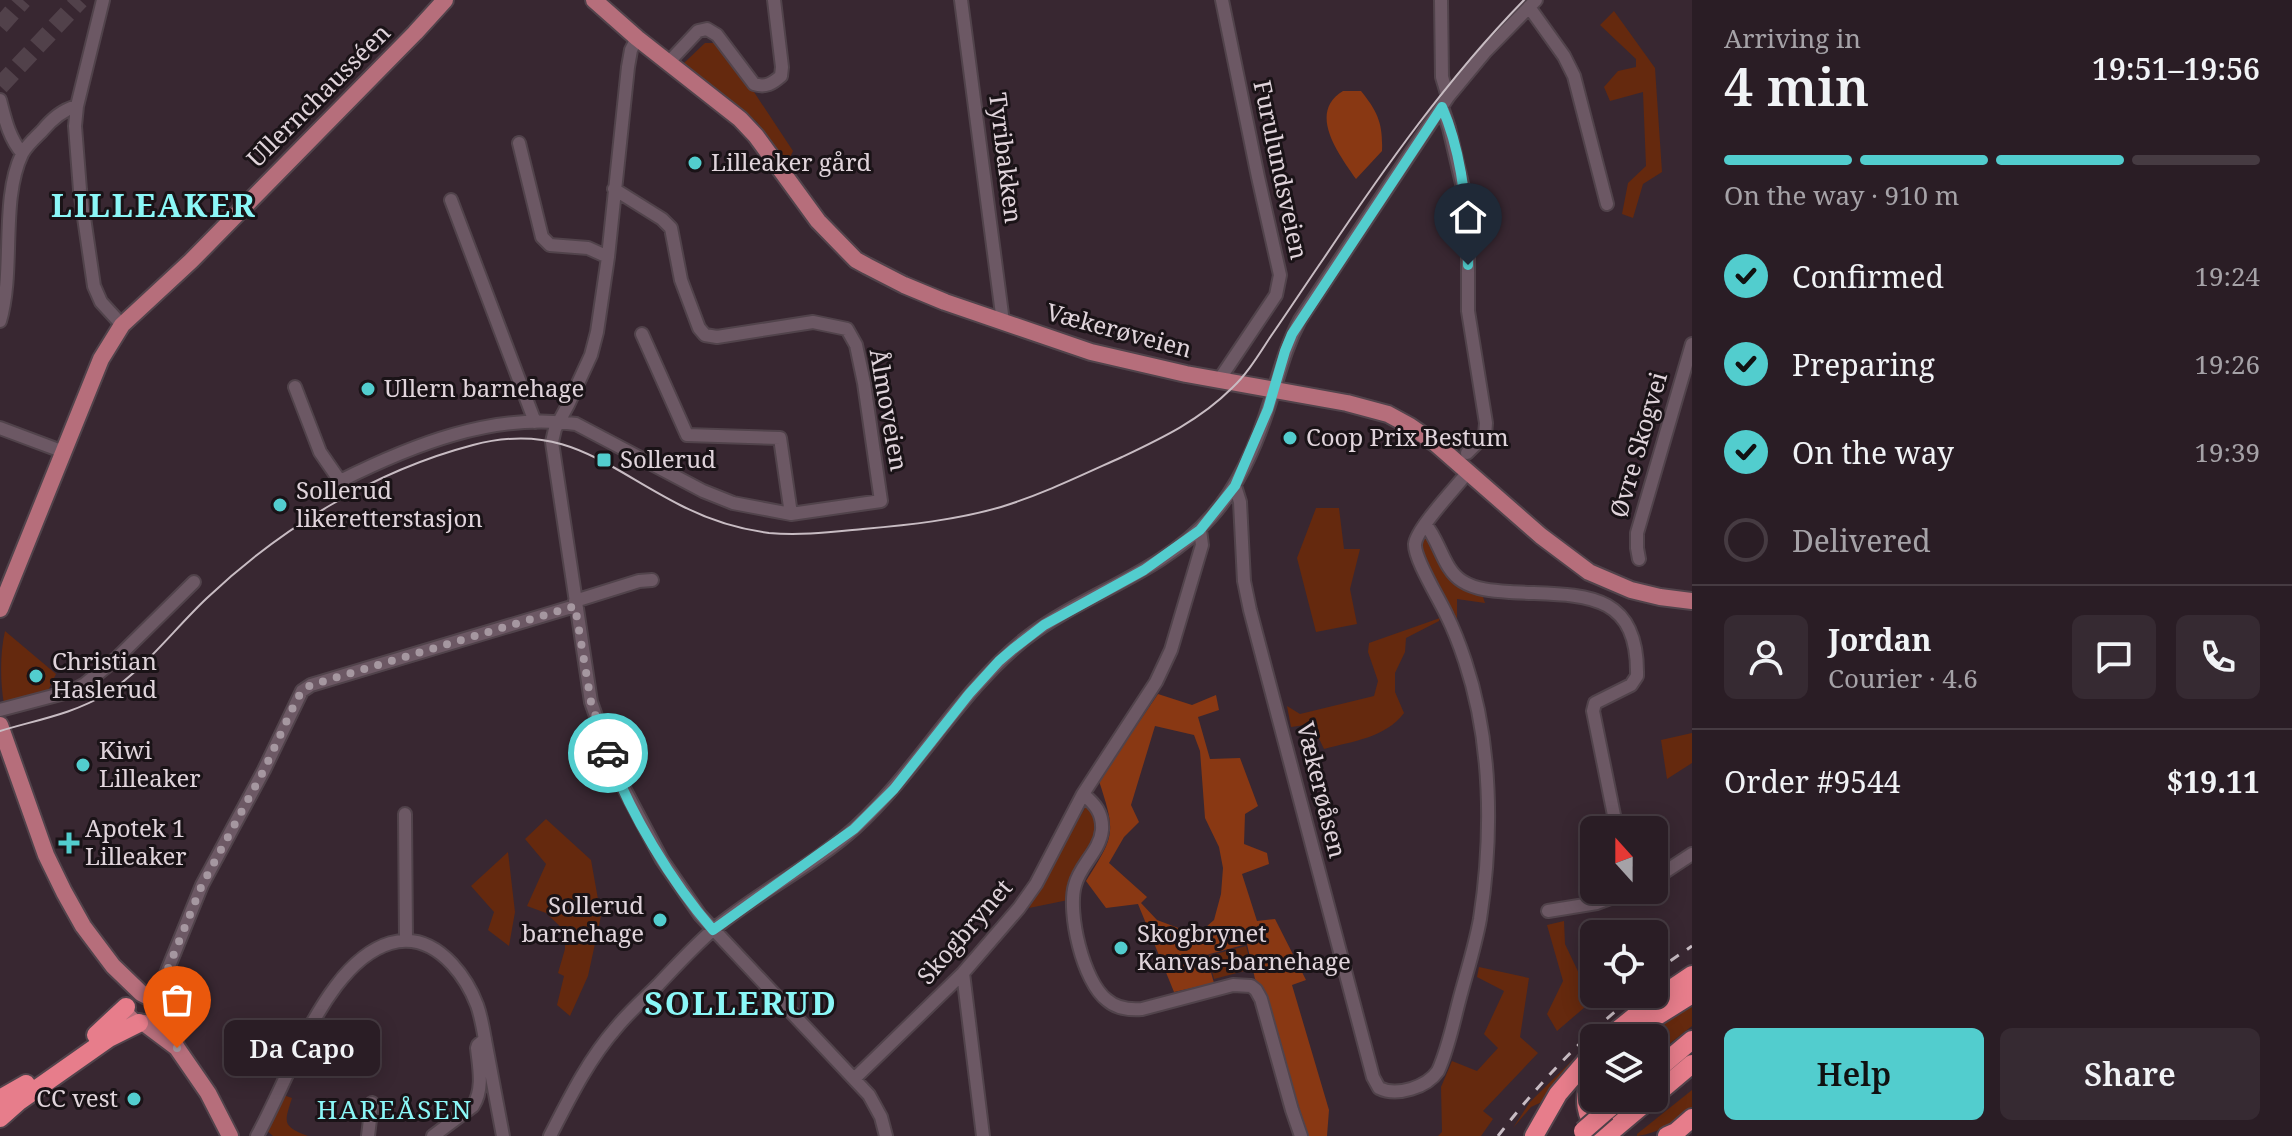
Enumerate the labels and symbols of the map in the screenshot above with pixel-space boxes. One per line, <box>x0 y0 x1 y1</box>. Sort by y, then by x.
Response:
street label: Ullernchausséen <box>239 16 397 174</box>
street label: Furulundsveien <box>1246 77 1317 262</box>
street label: Tyribakken <box>982 91 1031 225</box>
place label: Lilleaker gård <box>711 145 872 178</box>
marker: Lilleaker gård <box>686 154 704 172</box>
district label: LILLEAKER <box>51 183 257 226</box>
pin <box>1434 183 1502 265</box>
street label: Vækerøveien <box>1043 294 1196 365</box>
street label: Ålmoveien <box>862 346 916 473</box>
street label: Øvre Skogvei <box>1601 368 1674 521</box>
place label: Ullern barnehage <box>384 371 584 404</box>
marker: Ullern barnehage <box>359 380 377 398</box>
place label: Coop Prix Bestum <box>1306 420 1509 453</box>
marker: Coop Prix Bestum <box>1281 429 1299 447</box>
place label: Sollerud <box>620 442 716 475</box>
marker: Sollerud <box>595 451 613 469</box>
place label: Sollerud likeretterstasjon <box>296 473 483 534</box>
marker: Sollerud likeretterstasjon <box>271 496 289 514</box>
place label: Christian Haslerud <box>52 644 157 705</box>
marker: Christian Haslerud <box>27 667 45 685</box>
courier <box>568 713 648 793</box>
street label: Vækerøåsen <box>1290 718 1355 861</box>
place label: Kiwi Lilleaker <box>99 733 201 794</box>
marker: Kiwi Lilleaker <box>74 756 92 774</box>
place label: Apotek 1 Lilleaker <box>85 811 187 872</box>
north arrow <box>1580 816 1668 904</box>
marker: Apotek 1 Lilleaker <box>60 834 78 852</box>
street label: Skogbrynet <box>909 871 1019 991</box>
place label: Sollerud barnehage <box>522 888 644 949</box>
marker: Sollerud barnehage <box>651 911 669 929</box>
place label: Skogbrynet Kanvas-barnehage <box>1137 916 1351 977</box>
marker: Skogbrynet Kanvas-barnehage <box>1112 939 1130 957</box>
pin <box>143 966 211 1048</box>
district label: SOLLERUD <box>644 981 838 1024</box>
callout: Da Capo <box>225 1020 381 1076</box>
place label: CC vest <box>36 1081 118 1114</box>
marker: CC vest <box>125 1090 143 1108</box>
district label: HAREÅSEN <box>317 1091 473 1127</box>

